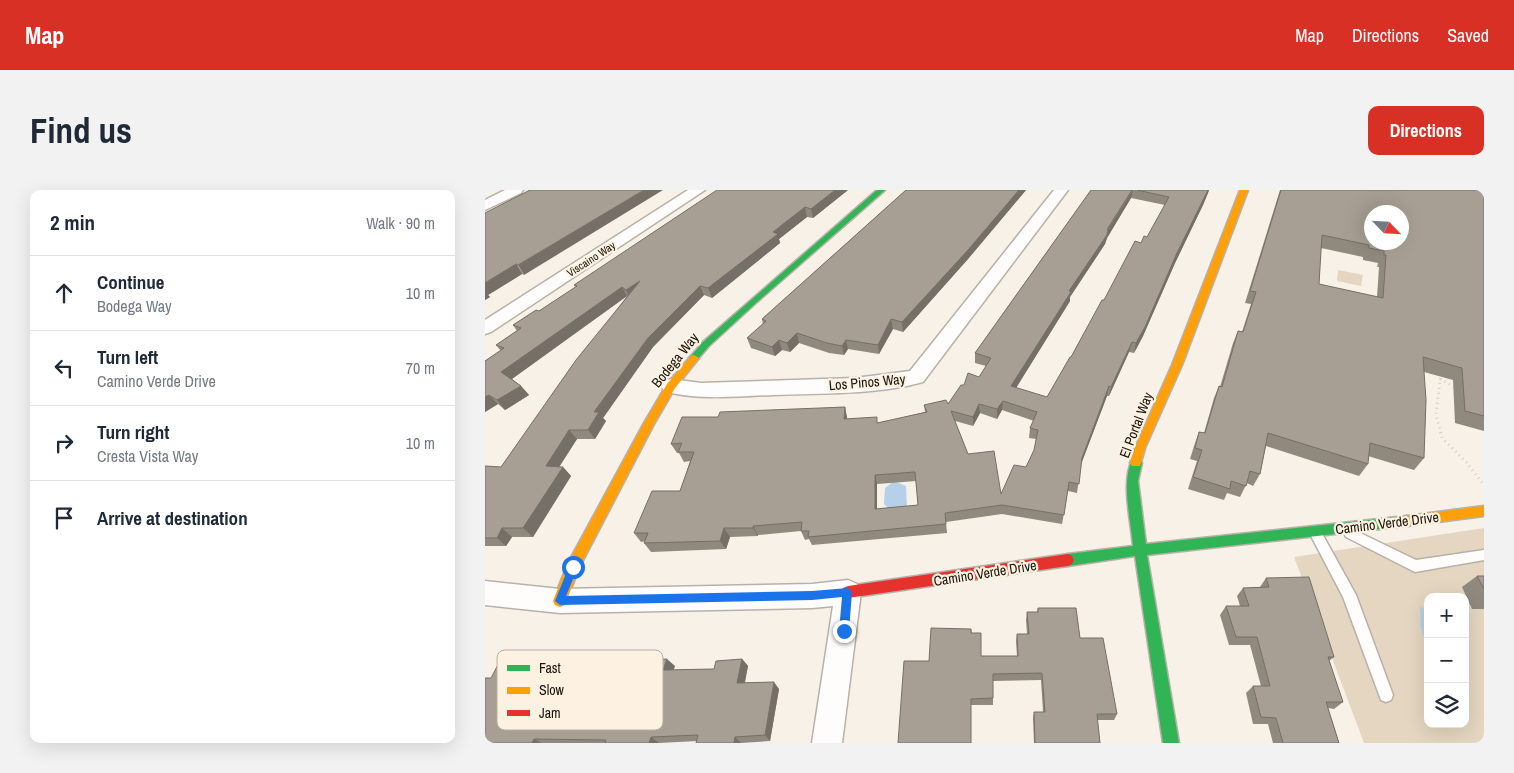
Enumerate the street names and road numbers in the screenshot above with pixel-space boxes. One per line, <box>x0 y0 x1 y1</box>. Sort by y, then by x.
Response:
street label: Viscaino Way <box>564 238 618 280</box>
street label: Bodega Way <box>647 329 703 391</box>
street label: Los Pinos Way <box>828 370 906 394</box>
street label: El Portal Way <box>1115 389 1157 460</box>
street label: Camino Verde Drive <box>1334 508 1440 538</box>
street label: Camino Verde Drive <box>932 556 1038 590</box>

